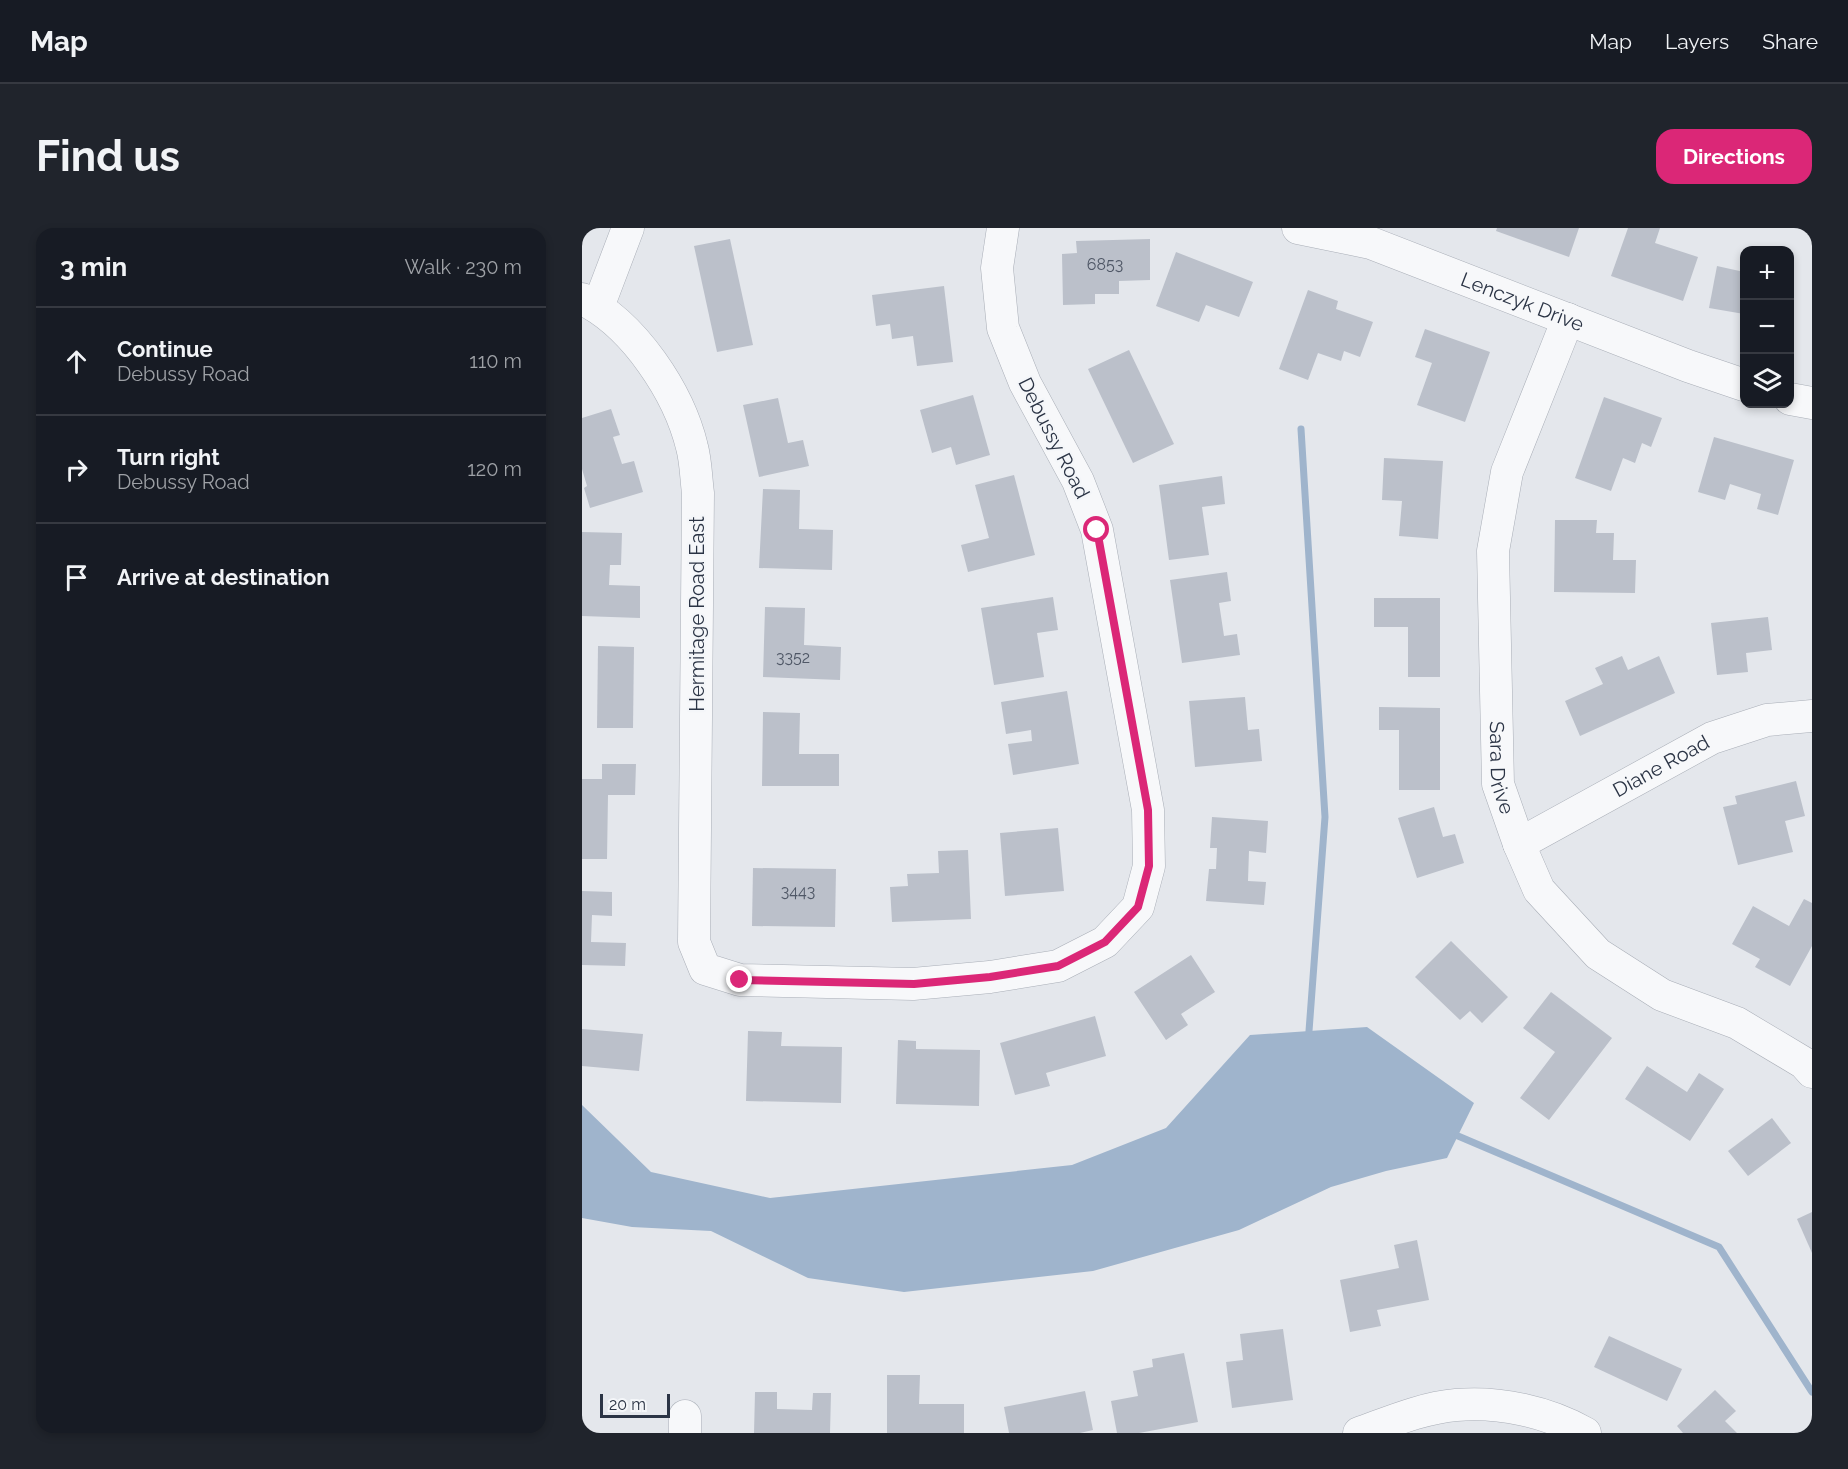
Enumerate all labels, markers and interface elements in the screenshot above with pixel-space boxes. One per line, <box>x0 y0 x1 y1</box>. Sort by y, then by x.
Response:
text: Map <box>30 25 88 58</box>
text: Map <box>1589 29 1632 54</box>
text: Layers <box>1665 29 1729 54</box>
text: Share <box>1762 29 1818 54</box>
button: Directions <box>1656 129 1812 184</box>
text: Find us <box>36 132 180 181</box>
map controls <box>1740 246 1794 408</box>
button: + <box>1740 246 1794 300</box>
text: 3 min <box>60 252 127 282</box>
text: Walk · 230 m <box>404 255 522 279</box>
house number: 6853 <box>1087 255 1123 274</box>
street label: Lenczyk Drive <box>1458 267 1588 337</box>
button: − <box>1740 300 1794 354</box>
text: Continue <box>117 336 213 362</box>
icon: ahead <box>60 345 93 378</box>
text: 110 m <box>469 349 522 373</box>
button: layers <box>1740 354 1794 408</box>
text: Debussy Road <box>117 362 250 386</box>
street label: Debussy Road <box>1013 373 1095 503</box>
text: Turn right <box>117 444 220 470</box>
icon: right <box>60 453 93 486</box>
text: 120 m <box>467 457 522 481</box>
text: Debussy Road <box>117 470 250 494</box>
street label: Hermitage Road East <box>685 516 709 712</box>
route start <box>1083 516 1109 542</box>
icon: arrive <box>60 561 93 594</box>
text: Arrive at destination <box>117 564 330 590</box>
house number: 3352 <box>776 648 810 667</box>
street label: Sara Drive <box>1485 721 1520 817</box>
street label: Diane Road <box>1609 730 1713 802</box>
house number: 3443 <box>781 882 815 901</box>
route end <box>726 966 752 992</box>
scale bar <box>600 1391 670 1418</box>
text: 20 m <box>609 1395 646 1414</box>

